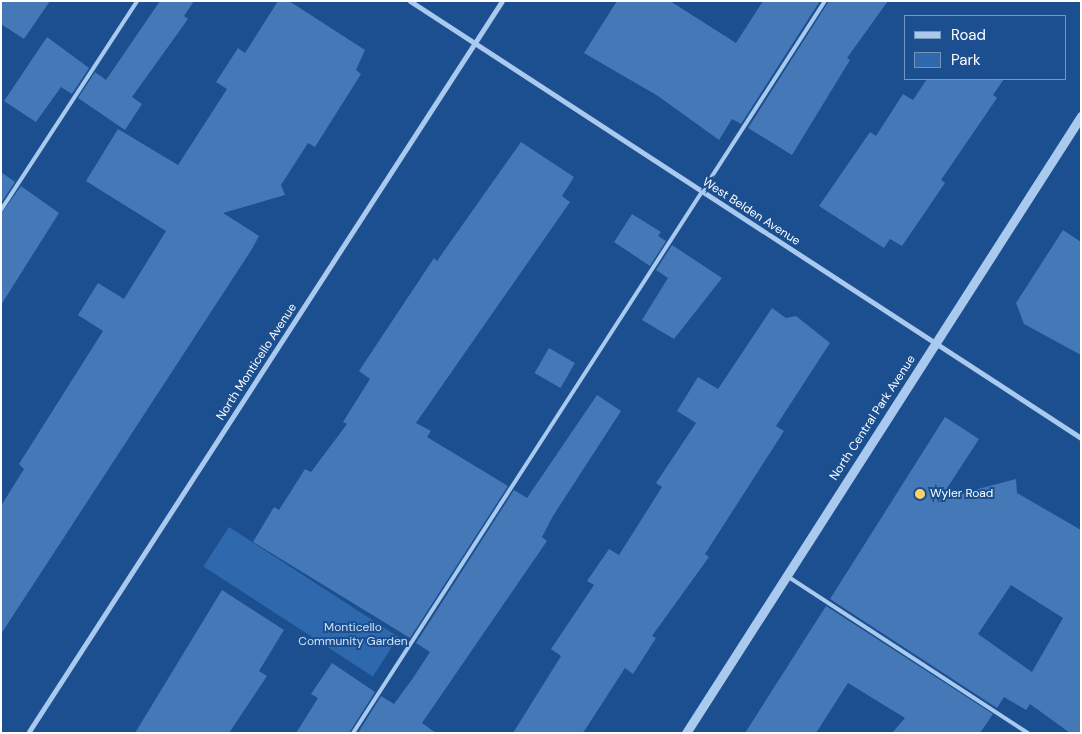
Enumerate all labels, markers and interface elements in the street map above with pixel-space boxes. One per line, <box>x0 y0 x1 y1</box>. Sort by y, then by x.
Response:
legend <box>904 15 1067 80</box>
text: Road <box>951 25 986 45</box>
text: Park <box>951 50 981 70</box>
street label: West Belden Avenue <box>700 175 802 249</box>
street label: North Monticello Avenue <box>214 301 300 423</box>
street label: North Central Park Avenue <box>827 353 919 483</box>
place label: Wyler Road <box>930 487 993 501</box>
marker: Wyler Road <box>914 488 926 500</box>
park label: Monticello Community Garden <box>298 621 408 649</box>

